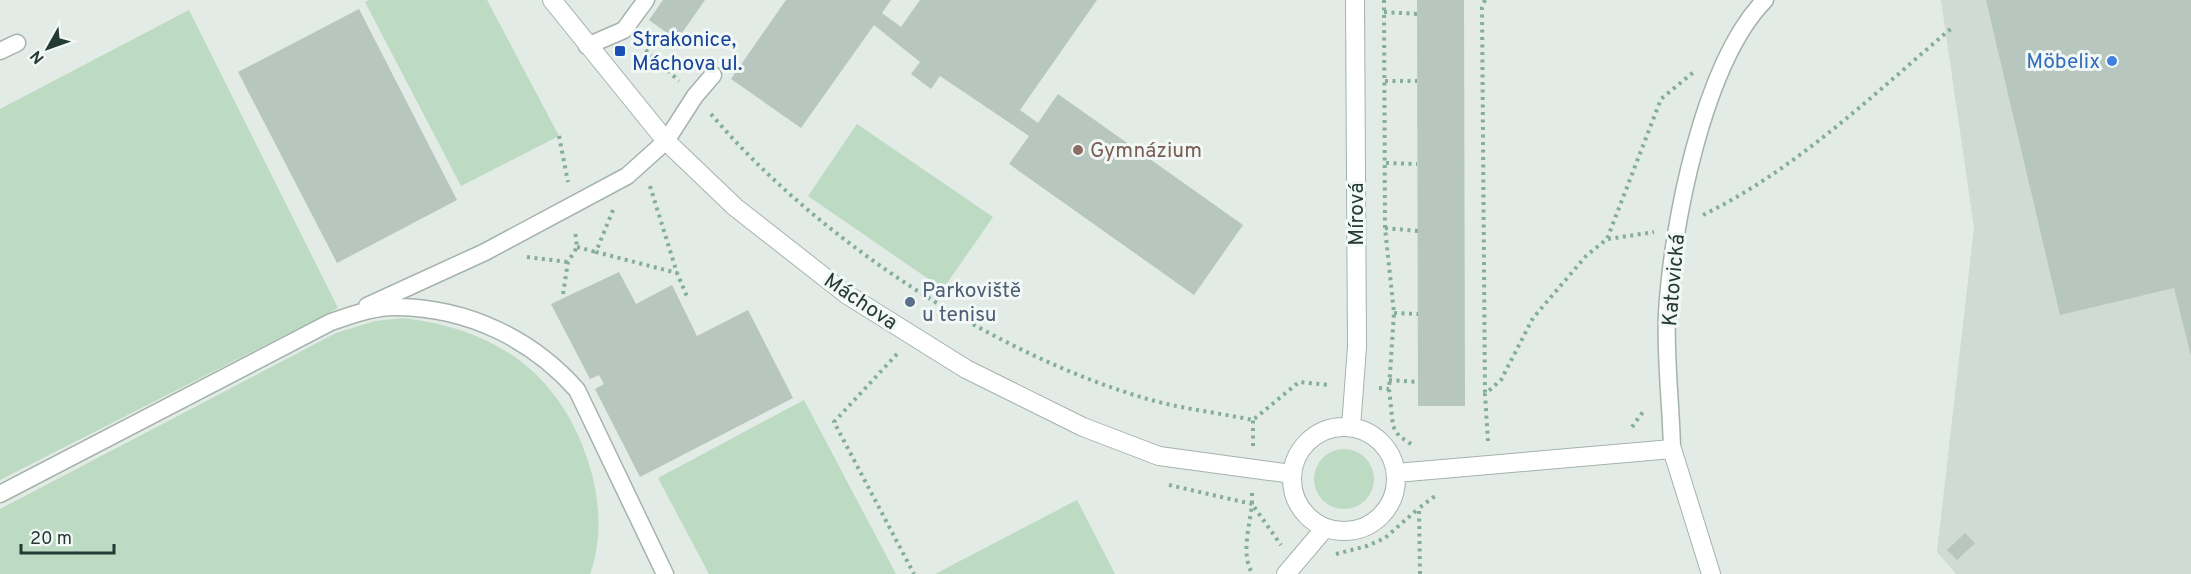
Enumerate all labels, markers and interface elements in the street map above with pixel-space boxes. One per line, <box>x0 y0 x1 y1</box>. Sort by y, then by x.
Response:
north arrow <box>18 18 78 78</box>
place label: Strakonice, Máchova ul. <box>632 27 743 78</box>
marker: Strakonice, Máchova ul. <box>613 44 627 58</box>
text: N <box>27 46 49 67</box>
place label: Möbelix <box>2026 49 2100 76</box>
marker: Möbelix <box>2105 54 2119 68</box>
place label: Gymnázium <box>1090 138 1202 165</box>
marker: Gymnázium <box>1071 143 1085 157</box>
street label: Mírová <box>1344 182 1371 246</box>
street label: Katovická <box>1657 233 1692 327</box>
street label: Máchova <box>818 268 902 337</box>
place label: Parkoviště u tenisu <box>922 278 1021 329</box>
marker: Parkoviště u tenisu <box>903 295 917 309</box>
scale bar <box>21 517 114 555</box>
text: 20 m <box>30 528 72 551</box>

